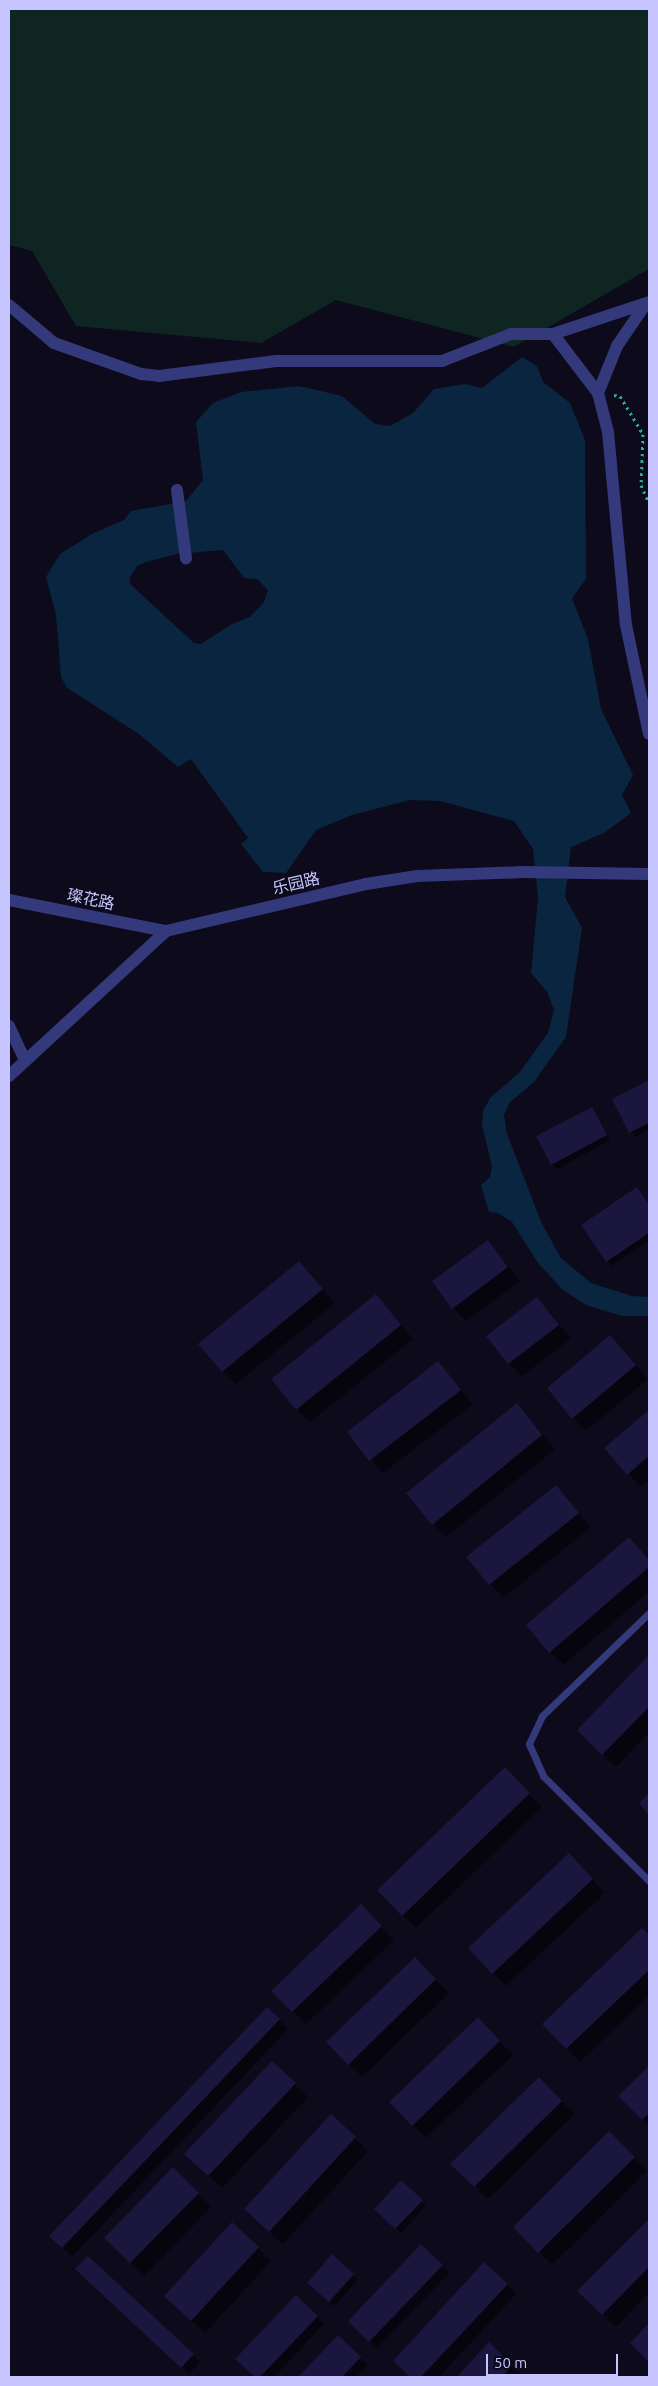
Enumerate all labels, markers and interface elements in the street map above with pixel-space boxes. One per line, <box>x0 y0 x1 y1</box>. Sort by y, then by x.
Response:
street label: 乐园路 <box>270 868 322 898</box>
street label: 璨花路 <box>66 885 116 913</box>
scale bar <box>488 2344 620 2376</box>
text: 50 m <box>494 2354 527 2371</box>

